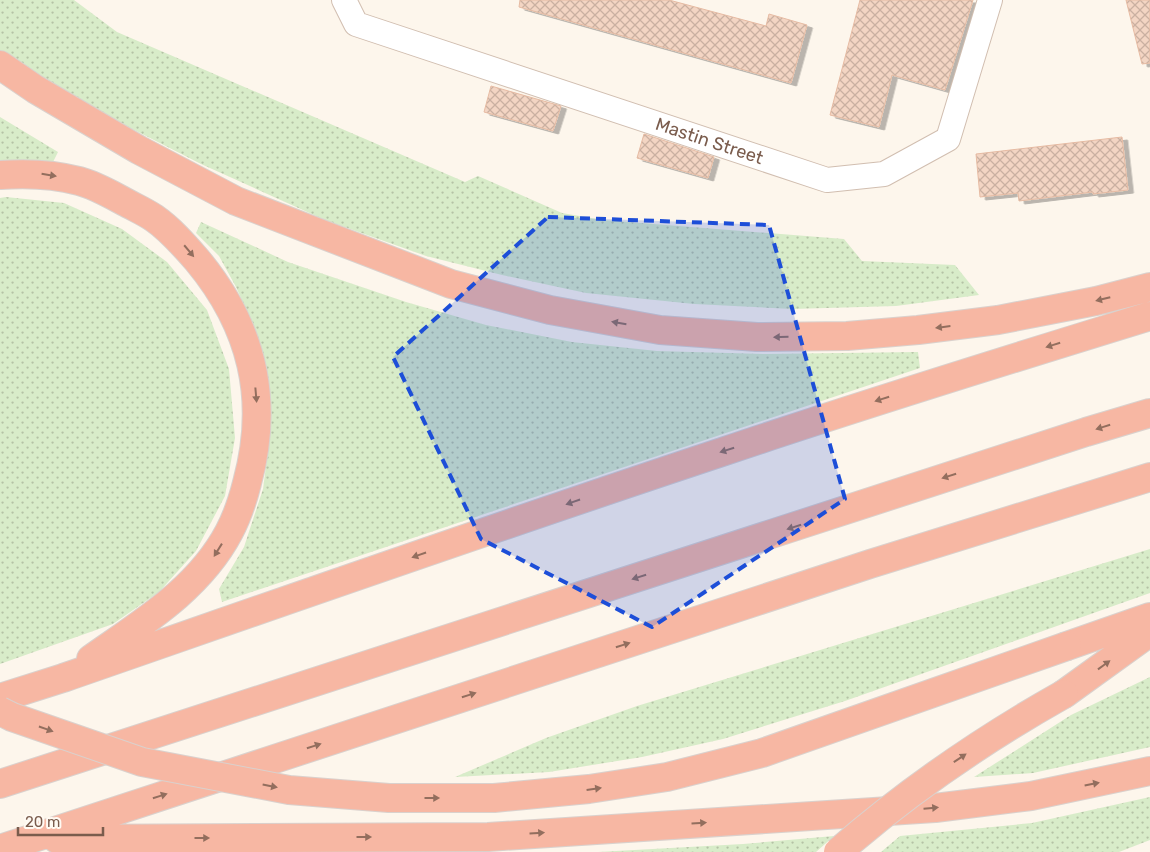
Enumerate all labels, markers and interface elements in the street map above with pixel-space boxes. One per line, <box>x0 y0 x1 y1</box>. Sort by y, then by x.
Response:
street label: Mastin Street <box>653 113 766 169</box>
one-way arrow <box>41 172 57 180</box>
one-way arrow <box>183 244 194 257</box>
one-way arrow <box>1095 296 1110 304</box>
one-way arrow <box>611 318 627 326</box>
one-way arrow <box>934 323 950 331</box>
one-way arrow <box>773 333 789 341</box>
one-way arrow <box>1046 342 1061 350</box>
one-way arrow <box>252 387 260 403</box>
one-way arrow <box>874 396 889 404</box>
one-way arrow <box>1096 423 1111 431</box>
one-way arrow <box>719 446 734 454</box>
one-way arrow <box>941 473 956 481</box>
one-way arrow <box>565 498 580 506</box>
one-way arrow <box>786 523 801 531</box>
one-way arrow <box>213 544 223 557</box>
one-way arrow <box>412 551 427 559</box>
one-way arrow <box>632 573 647 581</box>
one-way arrow <box>616 641 631 648</box>
one-way arrow <box>1097 660 1111 670</box>
one-way arrow <box>461 691 476 699</box>
one-way arrow <box>38 725 53 733</box>
one-way arrow <box>307 742 322 749</box>
one-way arrow <box>953 753 966 763</box>
one-way arrow <box>1084 779 1100 787</box>
one-way arrow <box>263 783 279 791</box>
one-way arrow <box>586 784 602 792</box>
one-way arrow <box>153 792 168 800</box>
one-way arrow <box>424 794 440 802</box>
scale bar <box>18 804 102 836</box>
one-way arrow <box>924 804 940 812</box>
text: 20 m <box>25 813 60 831</box>
one-way arrow <box>691 819 707 827</box>
one-way arrow <box>529 829 545 837</box>
one-way arrow <box>356 833 372 841</box>
one-way arrow <box>194 834 210 842</box>

